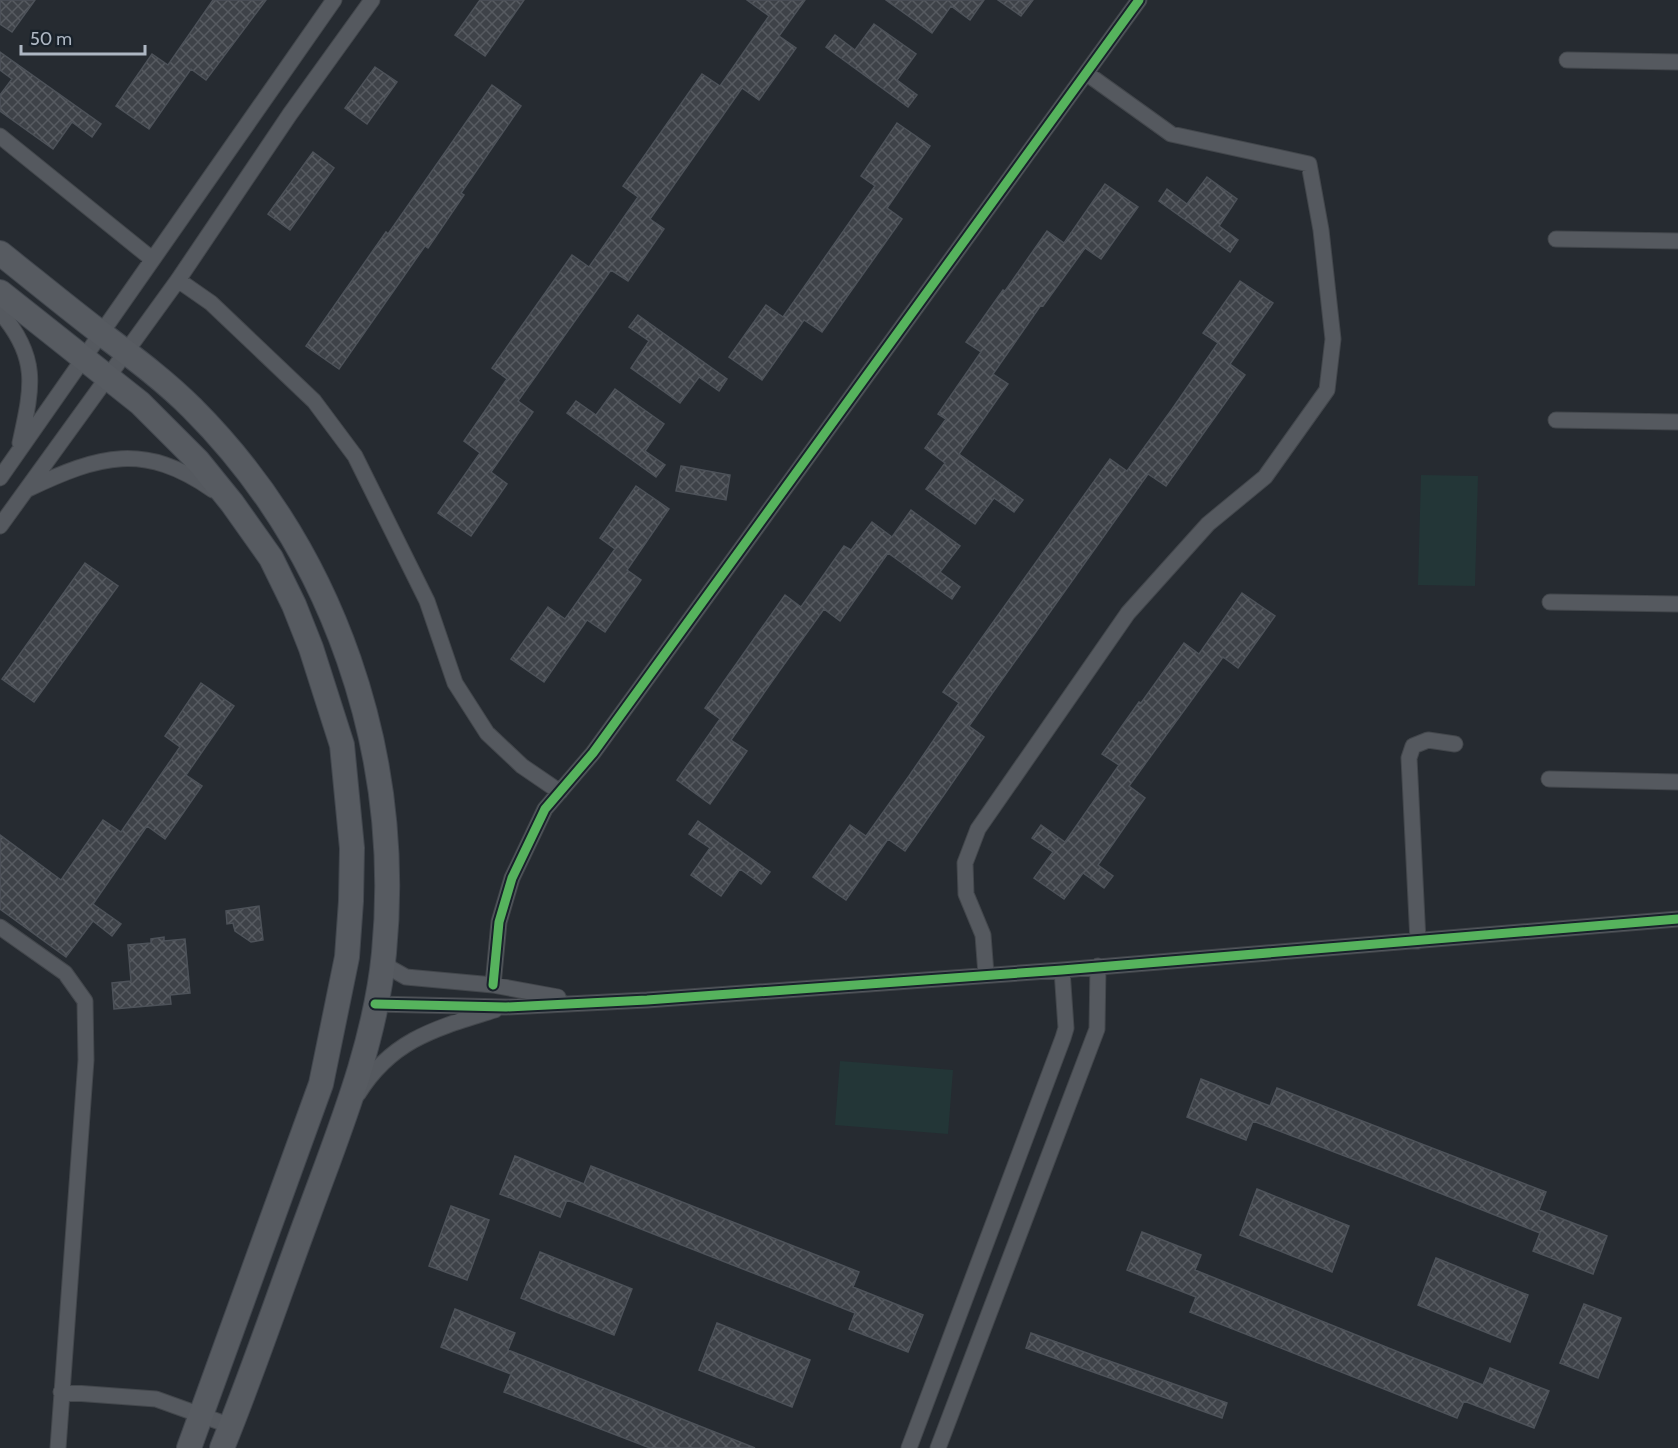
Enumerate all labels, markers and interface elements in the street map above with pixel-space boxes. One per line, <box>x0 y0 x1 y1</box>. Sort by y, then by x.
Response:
scale bar <box>21 18 146 56</box>
text: 50 m <box>30 28 72 50</box>

